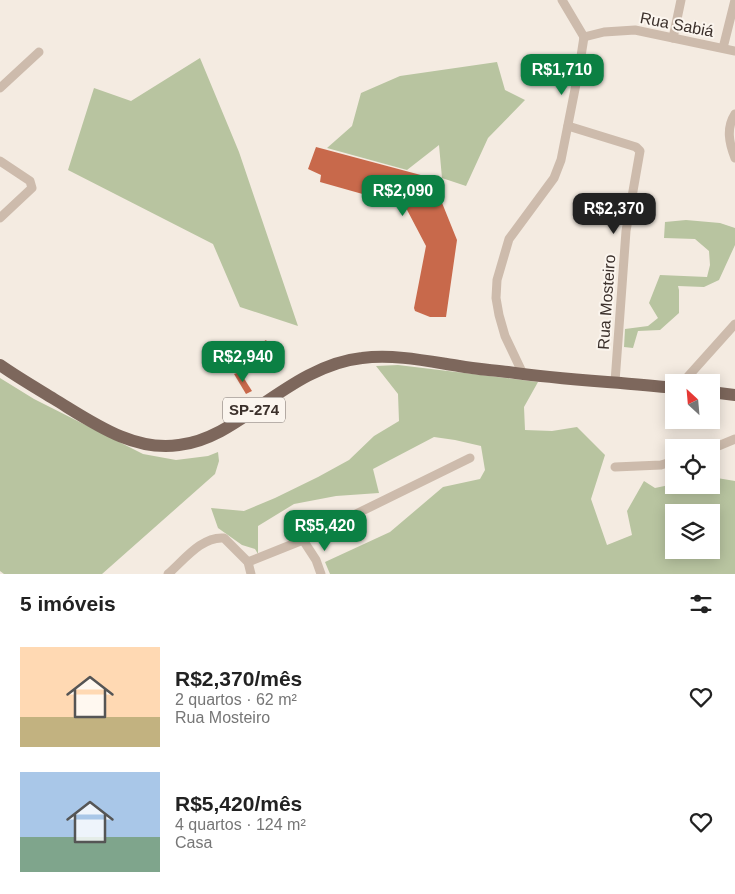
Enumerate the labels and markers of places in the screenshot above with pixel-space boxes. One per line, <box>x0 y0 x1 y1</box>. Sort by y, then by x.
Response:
pin: R$1,710 <box>516 54 608 96</box>
pin: R$2,090 <box>357 174 449 217</box>
pin: R$2,370 <box>568 192 660 235</box>
pin: R$2,940 <box>197 340 289 383</box>
pin: R$5,420 <box>279 510 371 552</box>

